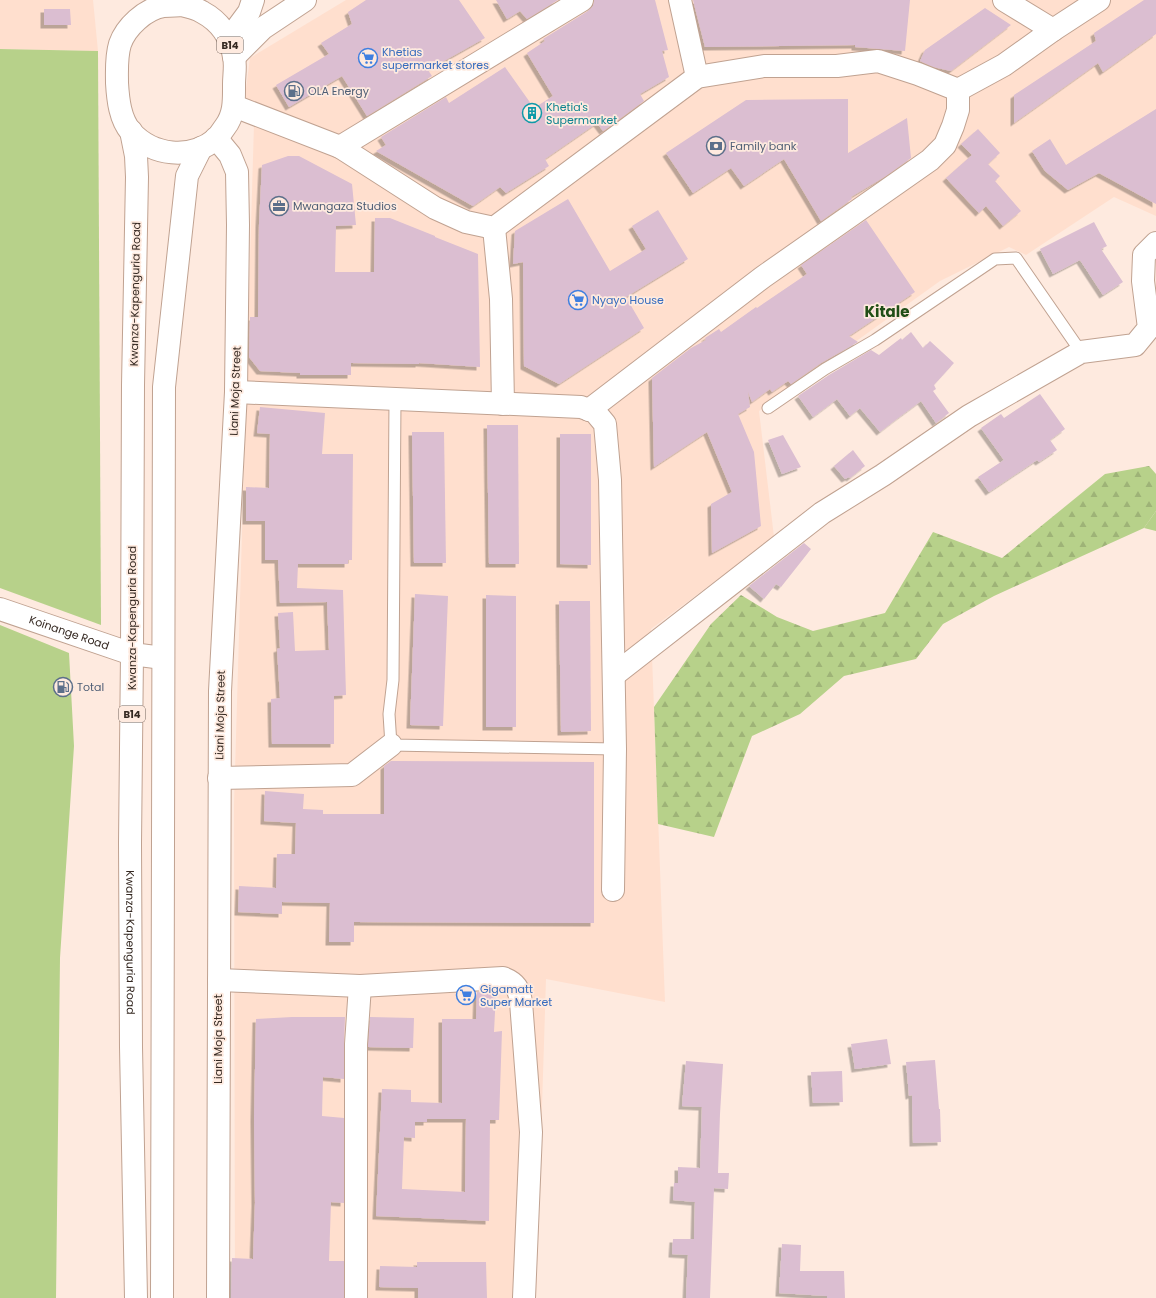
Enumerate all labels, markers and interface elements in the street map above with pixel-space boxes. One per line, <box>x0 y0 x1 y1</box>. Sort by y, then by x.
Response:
road number: B14 <box>217 37 243 53</box>
place label: Khetias supermarket stores <box>382 44 489 73</box>
supermarket icon: Khetias supermarket stores <box>357 47 379 69</box>
fuel station icon: OLA Energy <box>283 80 305 102</box>
place label: OLA Energy <box>308 83 370 99</box>
place label: Khetia's Supermarket <box>546 99 617 128</box>
building icon: Khetia's Supermarket <box>521 102 543 124</box>
bank icon: Family bank <box>705 135 727 157</box>
place label: Family bank <box>730 138 797 154</box>
office icon: Mwangaza Studios <box>268 195 290 217</box>
place label: Mwangaza Studios <box>293 198 397 214</box>
street label: Kwanza-Kapenguria Road <box>126 222 144 366</box>
supermarket icon: Nyayo House <box>567 289 589 311</box>
place label: Nyayo House <box>592 292 664 308</box>
district label: Kitale <box>865 301 909 322</box>
street label: Liani Moja Street <box>225 346 245 436</box>
street label: Kwanza-Kapenguria Road <box>124 546 140 690</box>
street label: Koinange Road <box>27 611 111 654</box>
street label: Liani Moja Street <box>211 670 229 760</box>
fuel station icon: Total <box>52 676 74 698</box>
place label: Total <box>77 679 104 695</box>
road number: B14 <box>119 706 145 722</box>
street label: Kwanza-Kapenguria Road <box>122 870 139 1015</box>
place label: Gigamatt Super Market <box>480 981 552 1010</box>
supermarket icon: Gigamatt Super Market <box>455 984 477 1006</box>
street label: Liani Moja Street <box>210 994 226 1084</box>

